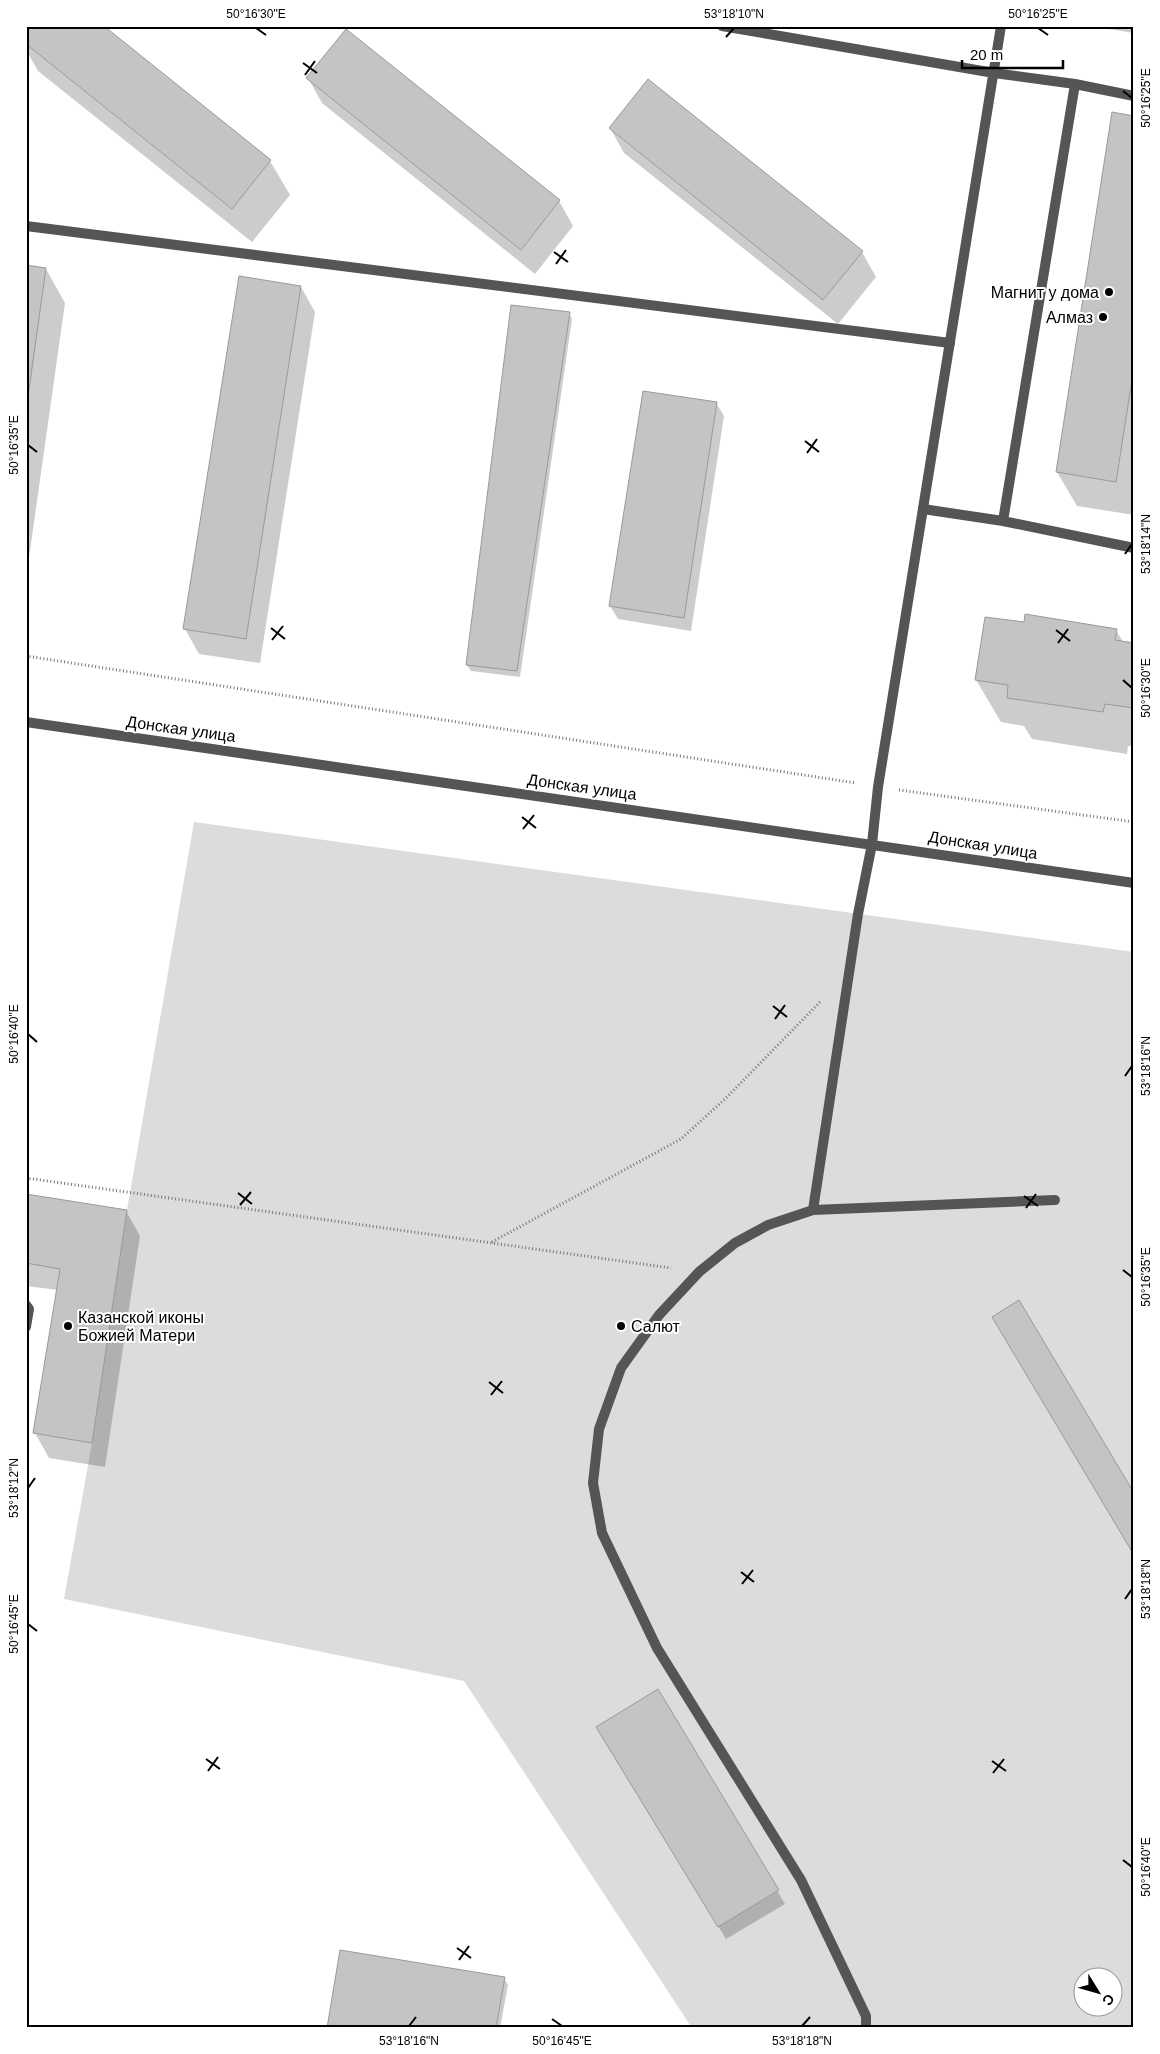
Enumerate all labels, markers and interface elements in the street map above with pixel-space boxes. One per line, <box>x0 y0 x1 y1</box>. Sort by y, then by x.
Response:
text: 50°16'30"E <box>226 7 286 21</box>
text: 53°18'10"N <box>704 7 764 21</box>
text: 50°16'25"E <box>1008 7 1068 21</box>
scale bar <box>962 38 1064 70</box>
text: 20 m <box>970 46 1003 63</box>
text: 50°16'25"E <box>1139 68 1153 128</box>
place label: Магнит у дома <box>991 284 1099 301</box>
marker: Магнит у дома <box>1103 286 1115 298</box>
place label: Алмаз <box>1046 309 1093 326</box>
marker: Алмаз <box>1097 311 1109 323</box>
text: 50°16'35"E <box>7 415 21 475</box>
text: 53°18'14"N <box>1139 514 1153 574</box>
text: 50°16'30"E <box>1139 658 1153 718</box>
street label: Донская улица <box>125 713 237 745</box>
street label: Донская улица <box>526 771 638 803</box>
street label: Донская улица <box>927 828 1039 862</box>
text: 50°16'40"E <box>7 1004 21 1064</box>
text: 53°18'16"N <box>1139 1036 1153 1096</box>
text: 50°16'35"E <box>1139 1247 1153 1307</box>
place label: Казанской иконы Божией Матери <box>78 1309 204 1344</box>
place label: Салют <box>631 1318 681 1335</box>
marker: Казанской иконы Божией Матери <box>62 1320 74 1332</box>
marker: Салют <box>615 1320 627 1332</box>
text: 53°18'12"N <box>7 1458 21 1518</box>
text: 53°18'18"N <box>1139 1559 1153 1619</box>
text: 50°16'45"E <box>7 1594 21 1654</box>
text: 50°16'40"E <box>1139 1837 1153 1897</box>
north arrow <box>1072 1966 1122 2016</box>
text: С <box>1099 1991 1118 2009</box>
text: 53°18'16"N <box>379 2034 439 2048</box>
text: 50°16'45"E <box>532 2034 592 2048</box>
text: 53°18'18"N <box>772 2034 832 2048</box>

